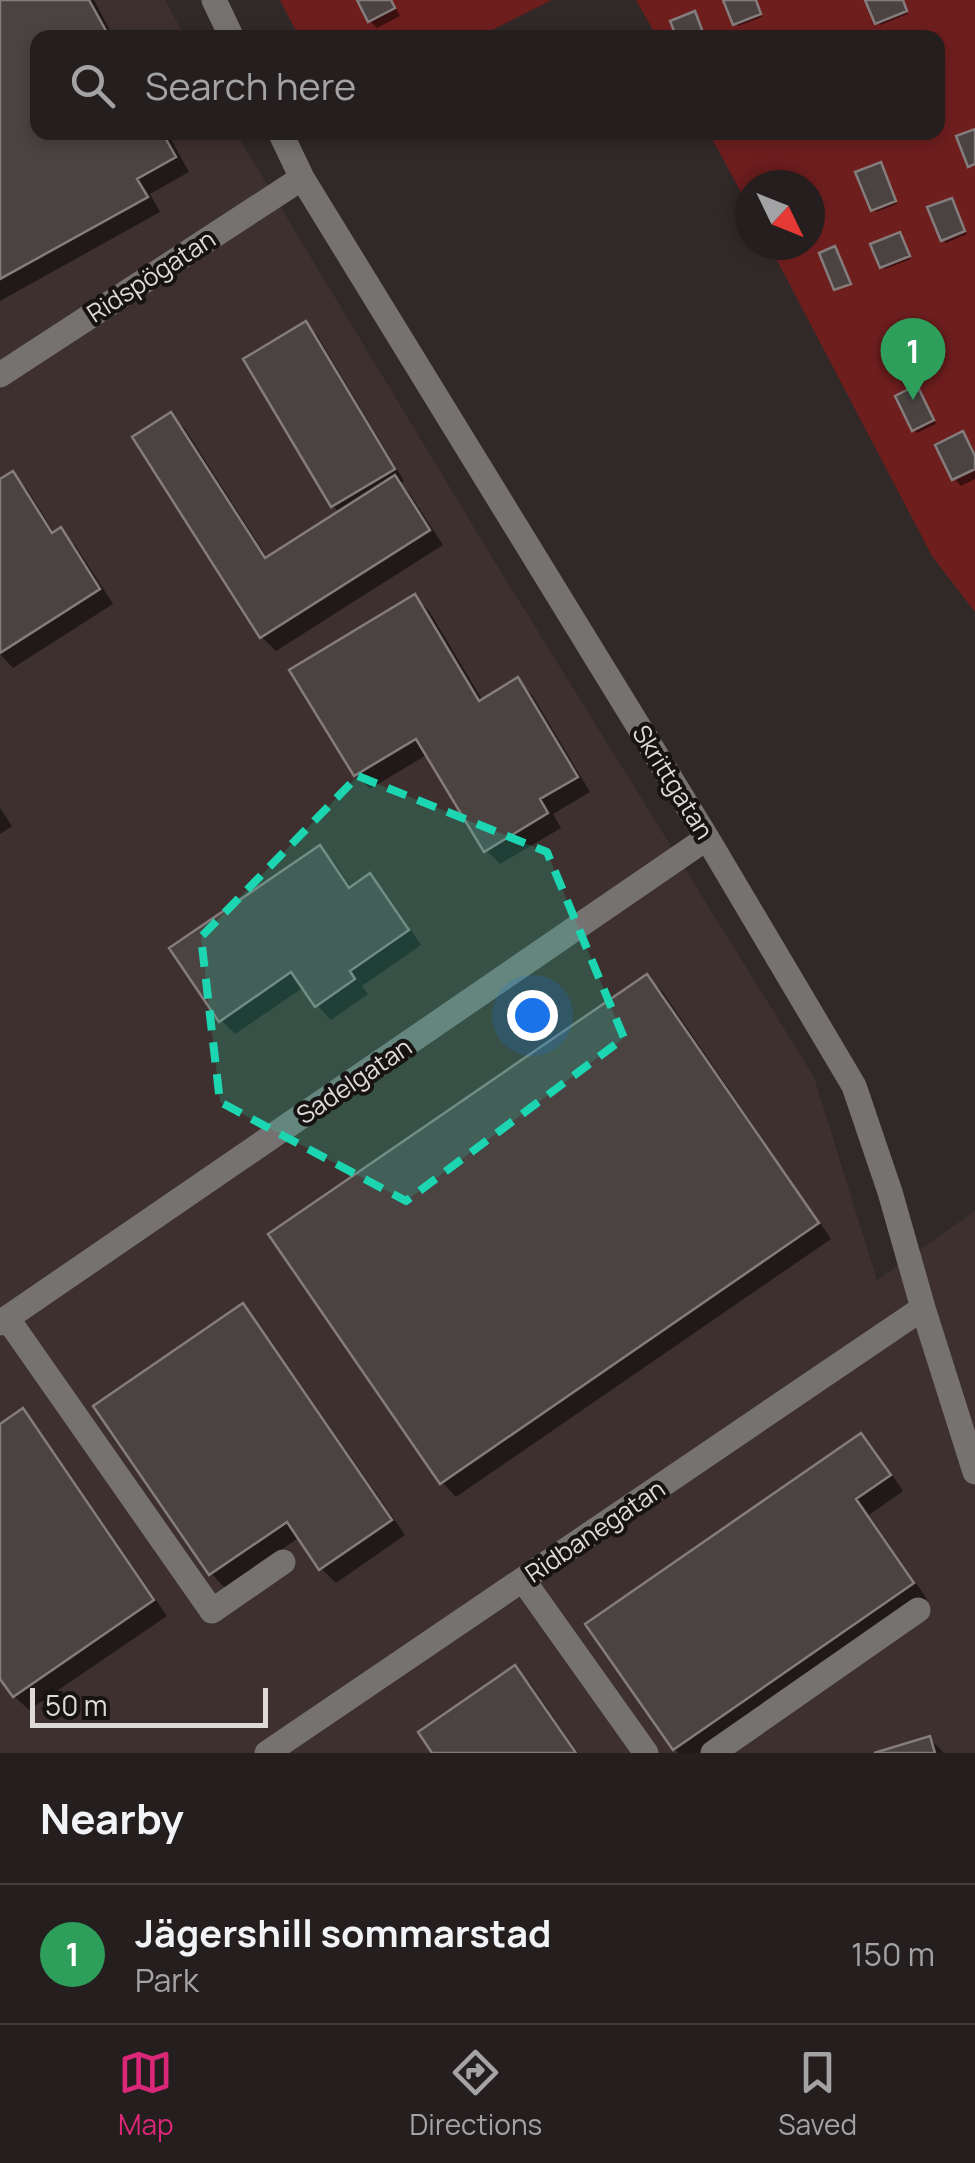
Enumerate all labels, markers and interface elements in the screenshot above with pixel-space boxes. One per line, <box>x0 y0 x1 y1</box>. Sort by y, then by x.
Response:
search box <box>30 30 945 140</box>
icon: search <box>65 58 120 113</box>
text: Search here <box>145 59 356 111</box>
north arrow <box>735 170 825 260</box>
street label: Ridspögatan <box>80 221 222 330</box>
pin: 1 <box>880 318 946 400</box>
street label: Skrittgatan <box>624 718 722 846</box>
your location <box>507 990 558 1041</box>
street label: Sadelgatan <box>289 1029 418 1132</box>
street label: Ridbanegatan <box>518 1471 672 1590</box>
scale bar <box>30 1683 268 1728</box>
text: 50 m <box>45 1686 108 1724</box>
text: Nearby <box>40 1789 184 1847</box>
text: Jägershill sommarstad <box>135 1906 552 1958</box>
text: 1 <box>65 1932 80 1976</box>
text: 150 m <box>851 1932 935 1976</box>
text: Park <box>135 1958 199 2002</box>
tab: Map <box>118 2045 174 2143</box>
tab: Directions <box>410 2045 542 2143</box>
tab: Saved <box>778 2045 857 2143</box>

